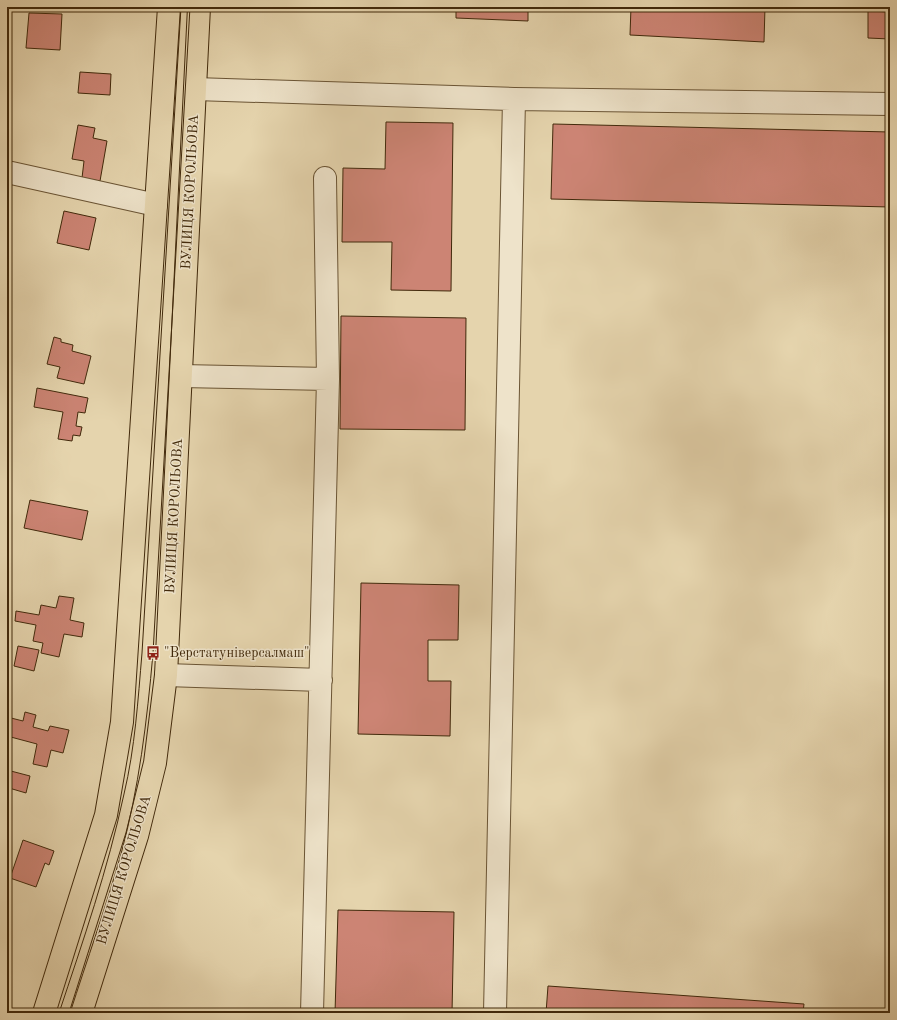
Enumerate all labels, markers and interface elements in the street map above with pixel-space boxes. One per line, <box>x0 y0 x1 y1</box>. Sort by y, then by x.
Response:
street label: ВУЛИЦЯ КОРОЛЬОВА <box>179 114 201 270</box>
street label: ВУЛИЦЯ КОРОЛЬОВА <box>163 438 185 594</box>
bus stop icon: "Верстатуніверсалмаш" <box>145 645 161 661</box>
place label: "Верстатуніверсалмаш" <box>164 646 310 660</box>
street label: ВУЛИЦЯ КОРОЛЬОВА <box>95 793 154 946</box>

